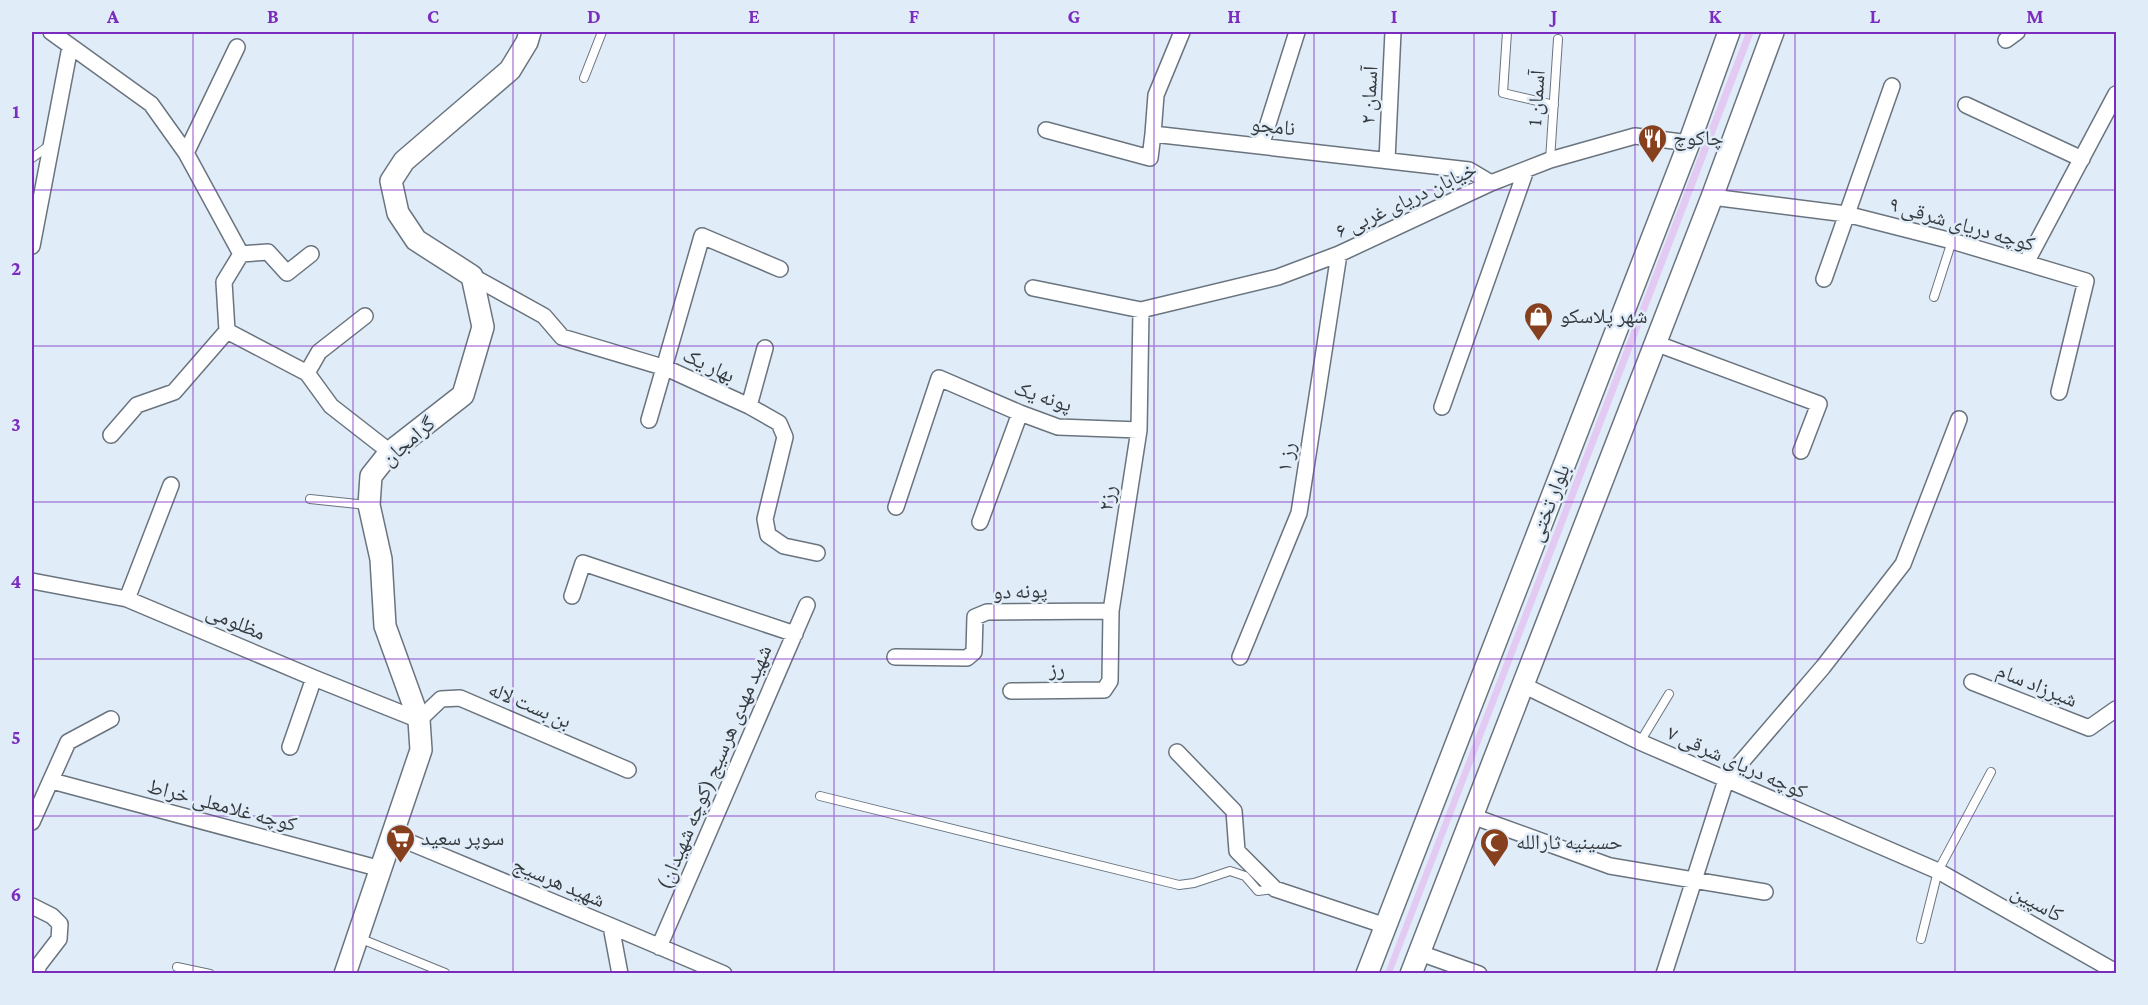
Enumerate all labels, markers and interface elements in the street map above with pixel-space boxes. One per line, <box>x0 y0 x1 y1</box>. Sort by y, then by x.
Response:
text: A <box>106 5 120 27</box>
text: B <box>267 5 279 27</box>
text: C <box>427 5 439 27</box>
text: D <box>587 5 601 27</box>
text: E <box>748 5 760 27</box>
text: F <box>909 5 920 27</box>
text: G <box>1068 5 1081 27</box>
text: H <box>1227 5 1241 27</box>
text: I <box>1391 5 1398 27</box>
text: J <box>1549 5 1558 27</box>
text: K <box>1709 5 1723 27</box>
text: L <box>1870 5 1881 27</box>
text: M <box>2026 5 2044 27</box>
street label: آسمان ۲ <box>1355 65 1383 125</box>
street label: آسمان 1 <box>1522 69 1550 127</box>
text: 1 <box>12 100 20 122</box>
street label: نامجو <box>1250 112 1296 140</box>
restaurant icon: چاکوچ <box>1636 122 1668 164</box>
place label: چاکوچ <box>1673 126 1724 151</box>
street label: خیابان دریای غربی ۶ <box>1332 157 1481 244</box>
street label: کوچه دریای شرقی ۹ <box>1886 192 2038 257</box>
text: 2 <box>11 257 21 279</box>
shop icon: شهر پلاسکو <box>1523 300 1555 342</box>
place label: شهر پلاسکو <box>1560 304 1648 328</box>
street label: بهار یک <box>679 343 739 387</box>
street label: پونه یک <box>1011 375 1075 417</box>
street label: گرامجان <box>376 411 440 471</box>
text: 3 <box>11 413 21 435</box>
street label: رز ۱ <box>1272 441 1300 473</box>
street label: بلوار تختی <box>1523 461 1576 545</box>
street label: رز۲ <box>1093 483 1121 513</box>
text: 4 <box>11 570 22 592</box>
street label: پونه دو <box>992 578 1048 604</box>
street label: مظلومی <box>202 599 269 646</box>
street label: شهید مهدی هرسیج (کوچه شهیدان) <box>652 641 777 893</box>
street label: رز <box>1048 657 1065 681</box>
street label: شیرزاد سام <box>1992 658 2081 714</box>
street label: بن بست لاله <box>485 677 575 734</box>
street label: کوچه دریای شرقی ۷ <box>1663 720 1811 805</box>
text: 5 <box>11 726 21 748</box>
street label: کوچه غلامعلی خراط <box>144 774 300 837</box>
supermarket icon: سوپر سعید <box>384 822 416 864</box>
place label: سوپر سعید <box>421 826 504 850</box>
mosque icon: حسینیه ثارالله <box>1479 826 1511 868</box>
place label: حسینیه ثارالله <box>1516 830 1623 854</box>
street label: شهید هرسیج <box>509 852 609 913</box>
street label: کاسپين <box>2007 879 2067 928</box>
text: 6 <box>11 883 21 905</box>

